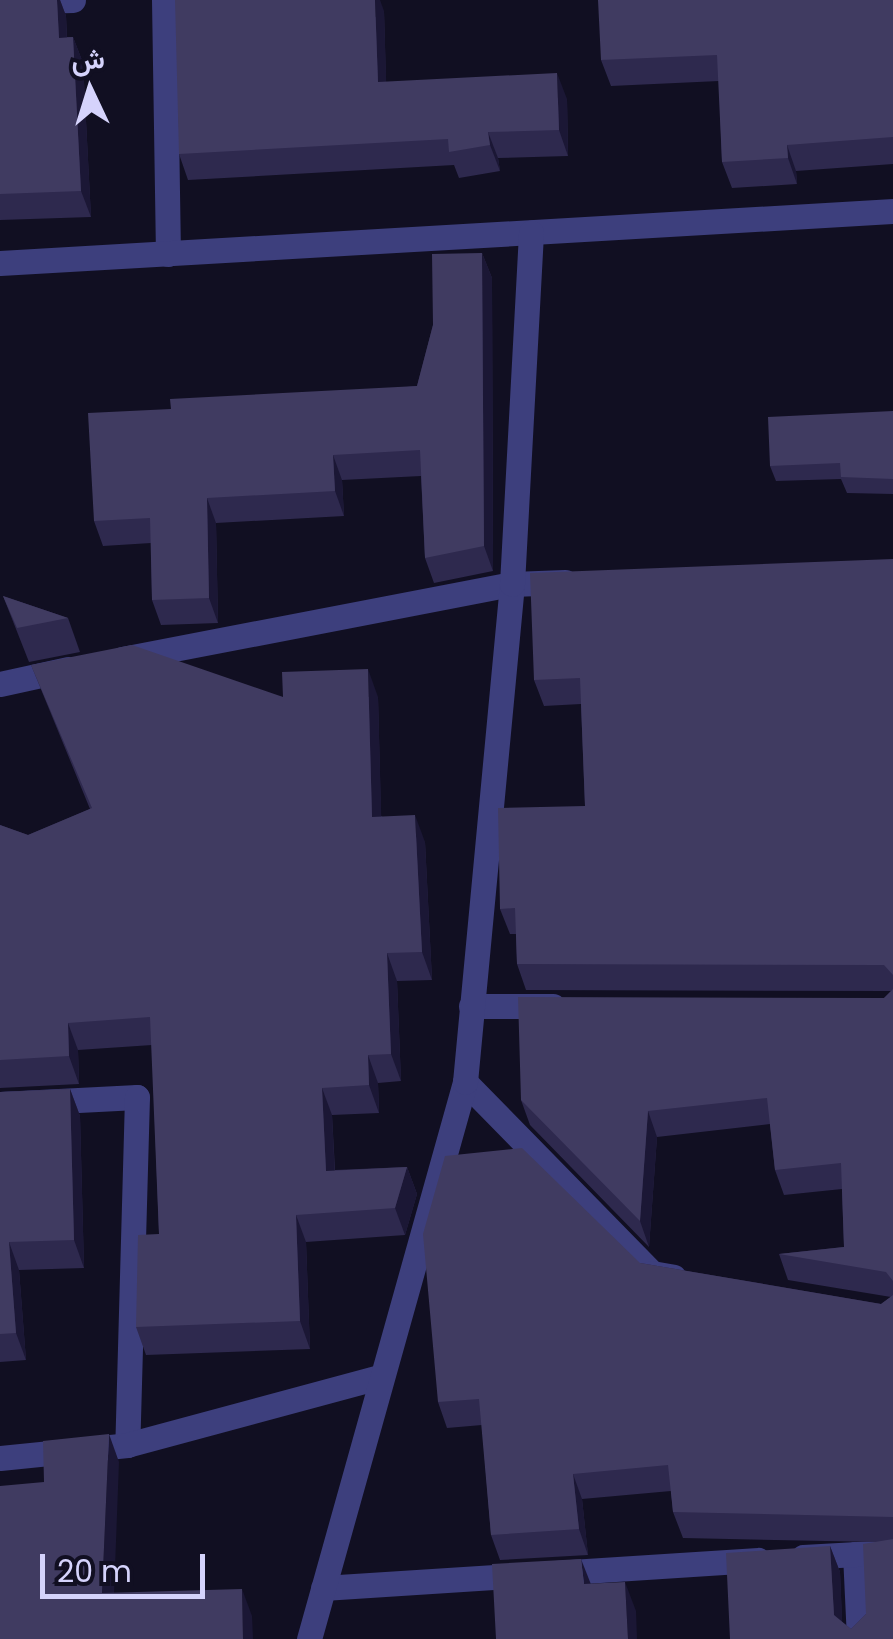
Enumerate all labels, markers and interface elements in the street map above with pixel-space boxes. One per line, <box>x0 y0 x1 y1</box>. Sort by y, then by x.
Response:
text: ش <box>70 39 106 80</box>
north arrow <box>40 40 140 140</box>
scale bar <box>45 1534 210 1596</box>
text: 20 m <box>57 1550 132 1593</box>

